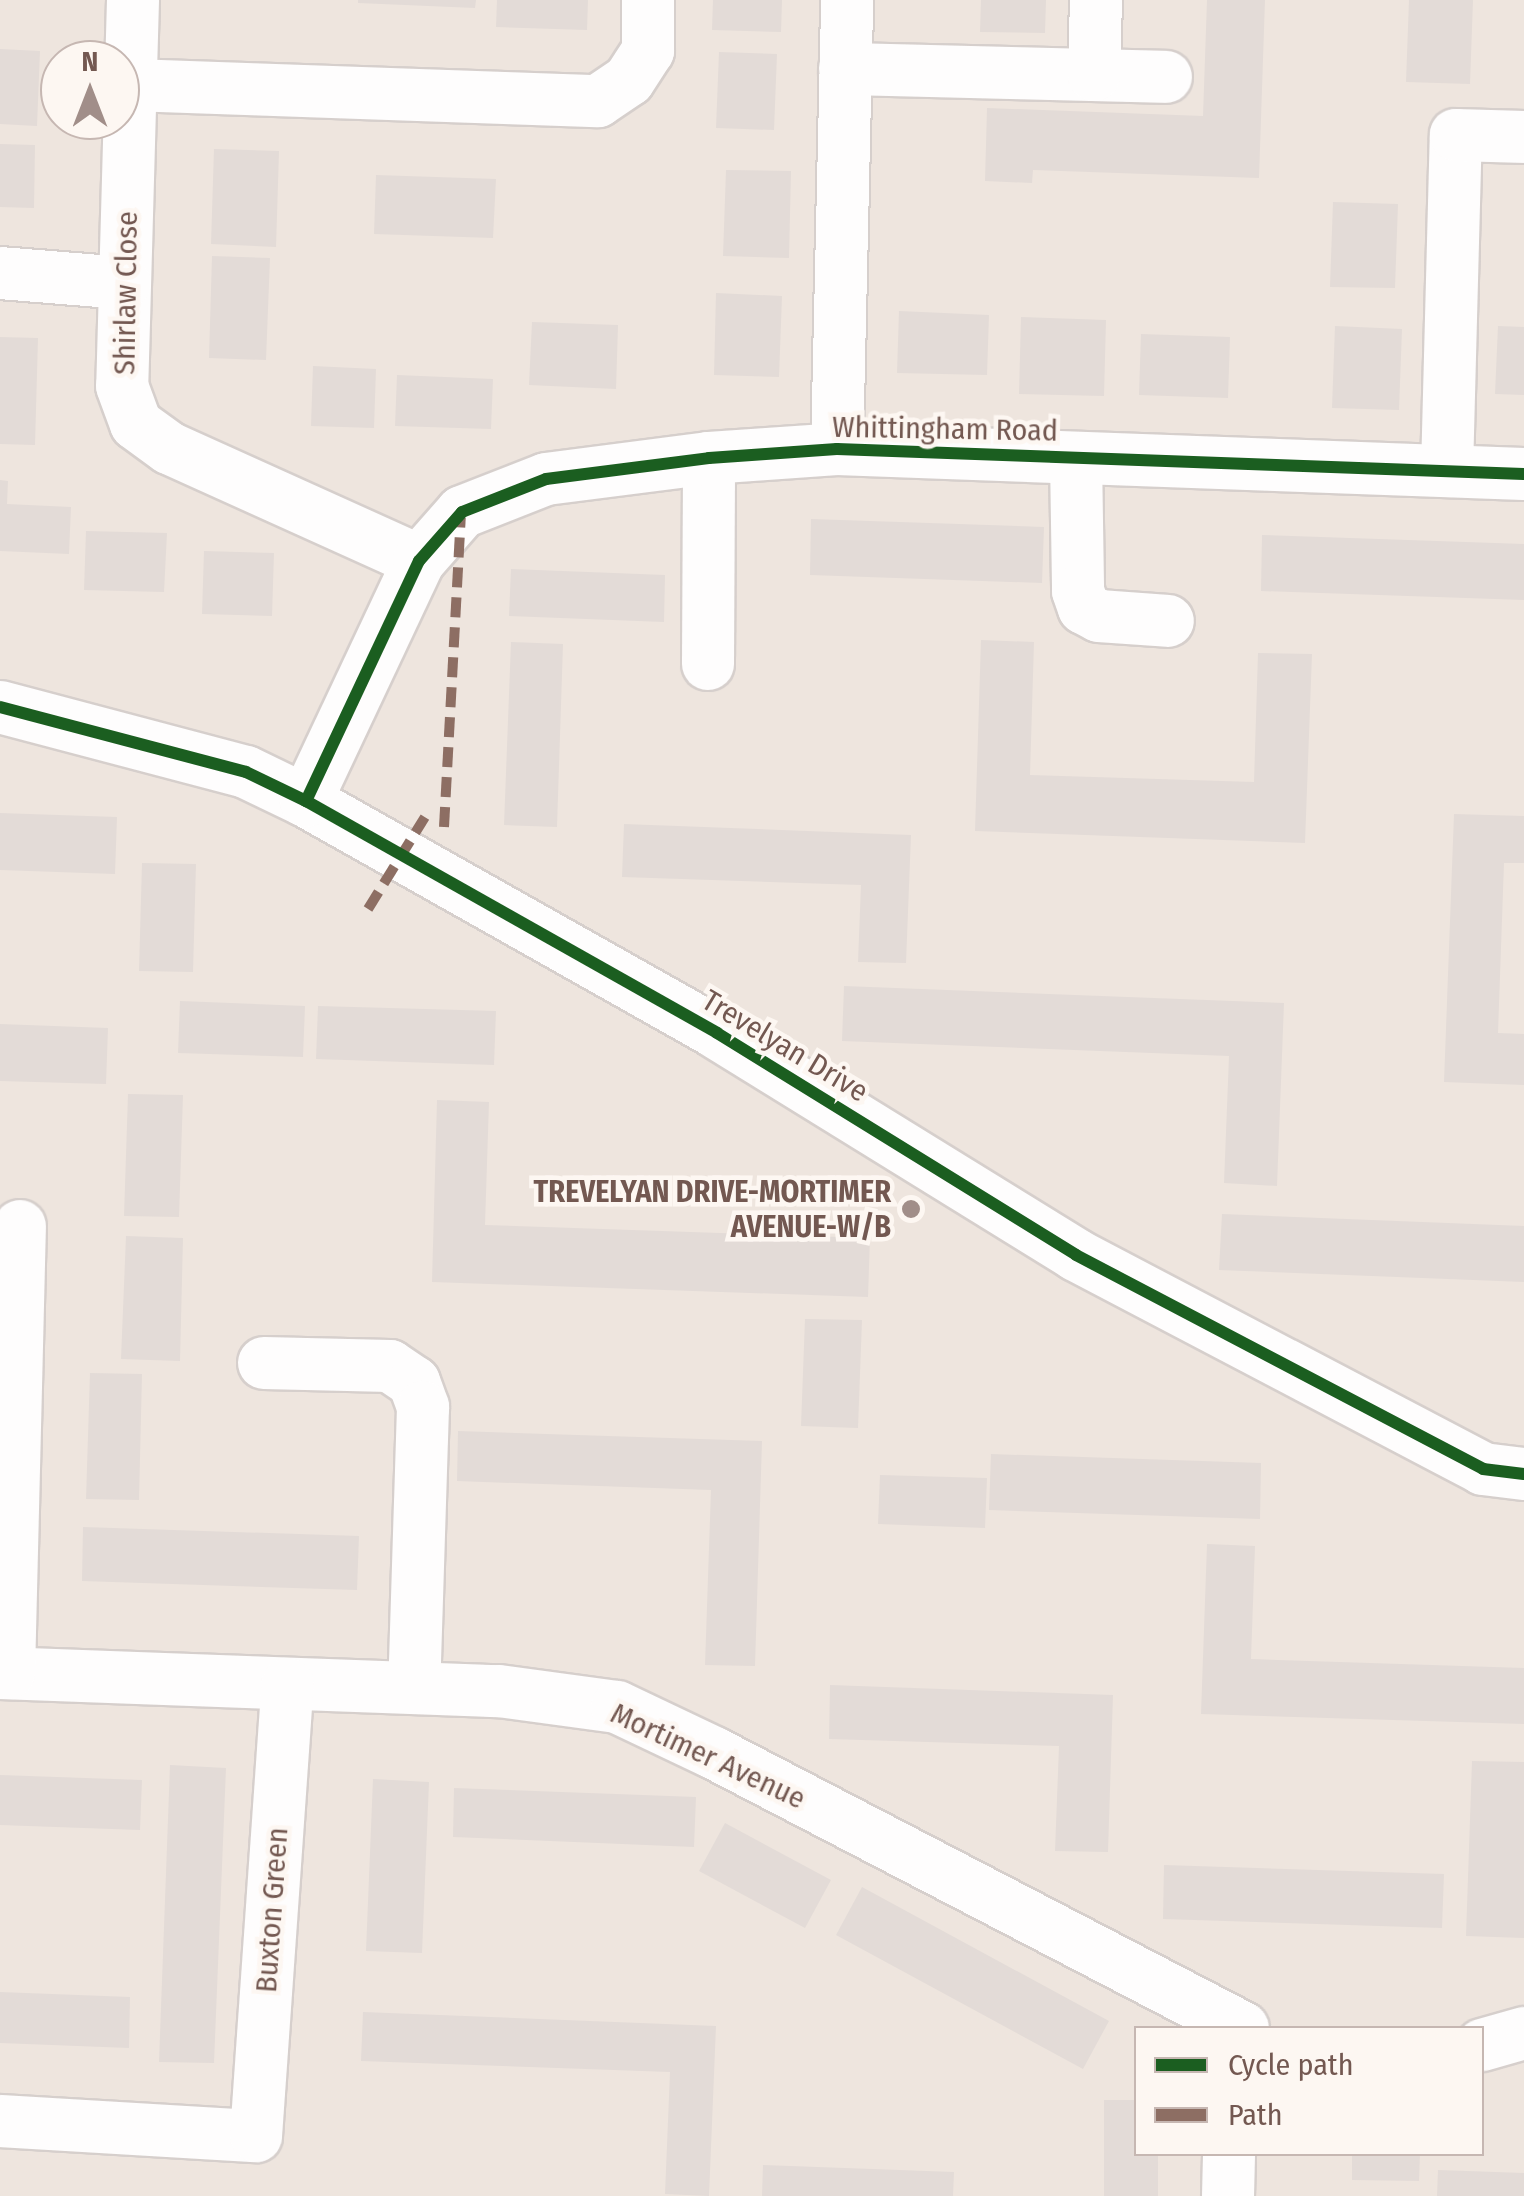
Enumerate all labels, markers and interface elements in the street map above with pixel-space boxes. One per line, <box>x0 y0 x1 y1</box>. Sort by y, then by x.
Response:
north arrow <box>40 40 140 140</box>
text: N <box>82 45 98 78</box>
street label: Shirlaw Close <box>107 211 145 375</box>
street label: Whittingham Road <box>832 409 1058 449</box>
street label: Trevelyan Drive <box>696 982 874 1110</box>
place label: TREVELYAN DRIVE-MORTIMER AVENUE-W/B <box>534 1174 891 1244</box>
marker: TREVELYAN DRIVE-MORTIMER AVENUE-W/B <box>900 1198 922 1220</box>
street label: Mortimer Avenue <box>605 1695 811 1817</box>
street label: Buxton Green <box>248 1826 296 1994</box>
legend <box>1134 2026 1484 2156</box>
text: Cycle path <box>1228 2047 1354 2083</box>
text: Path <box>1228 2097 1282 2133</box>

